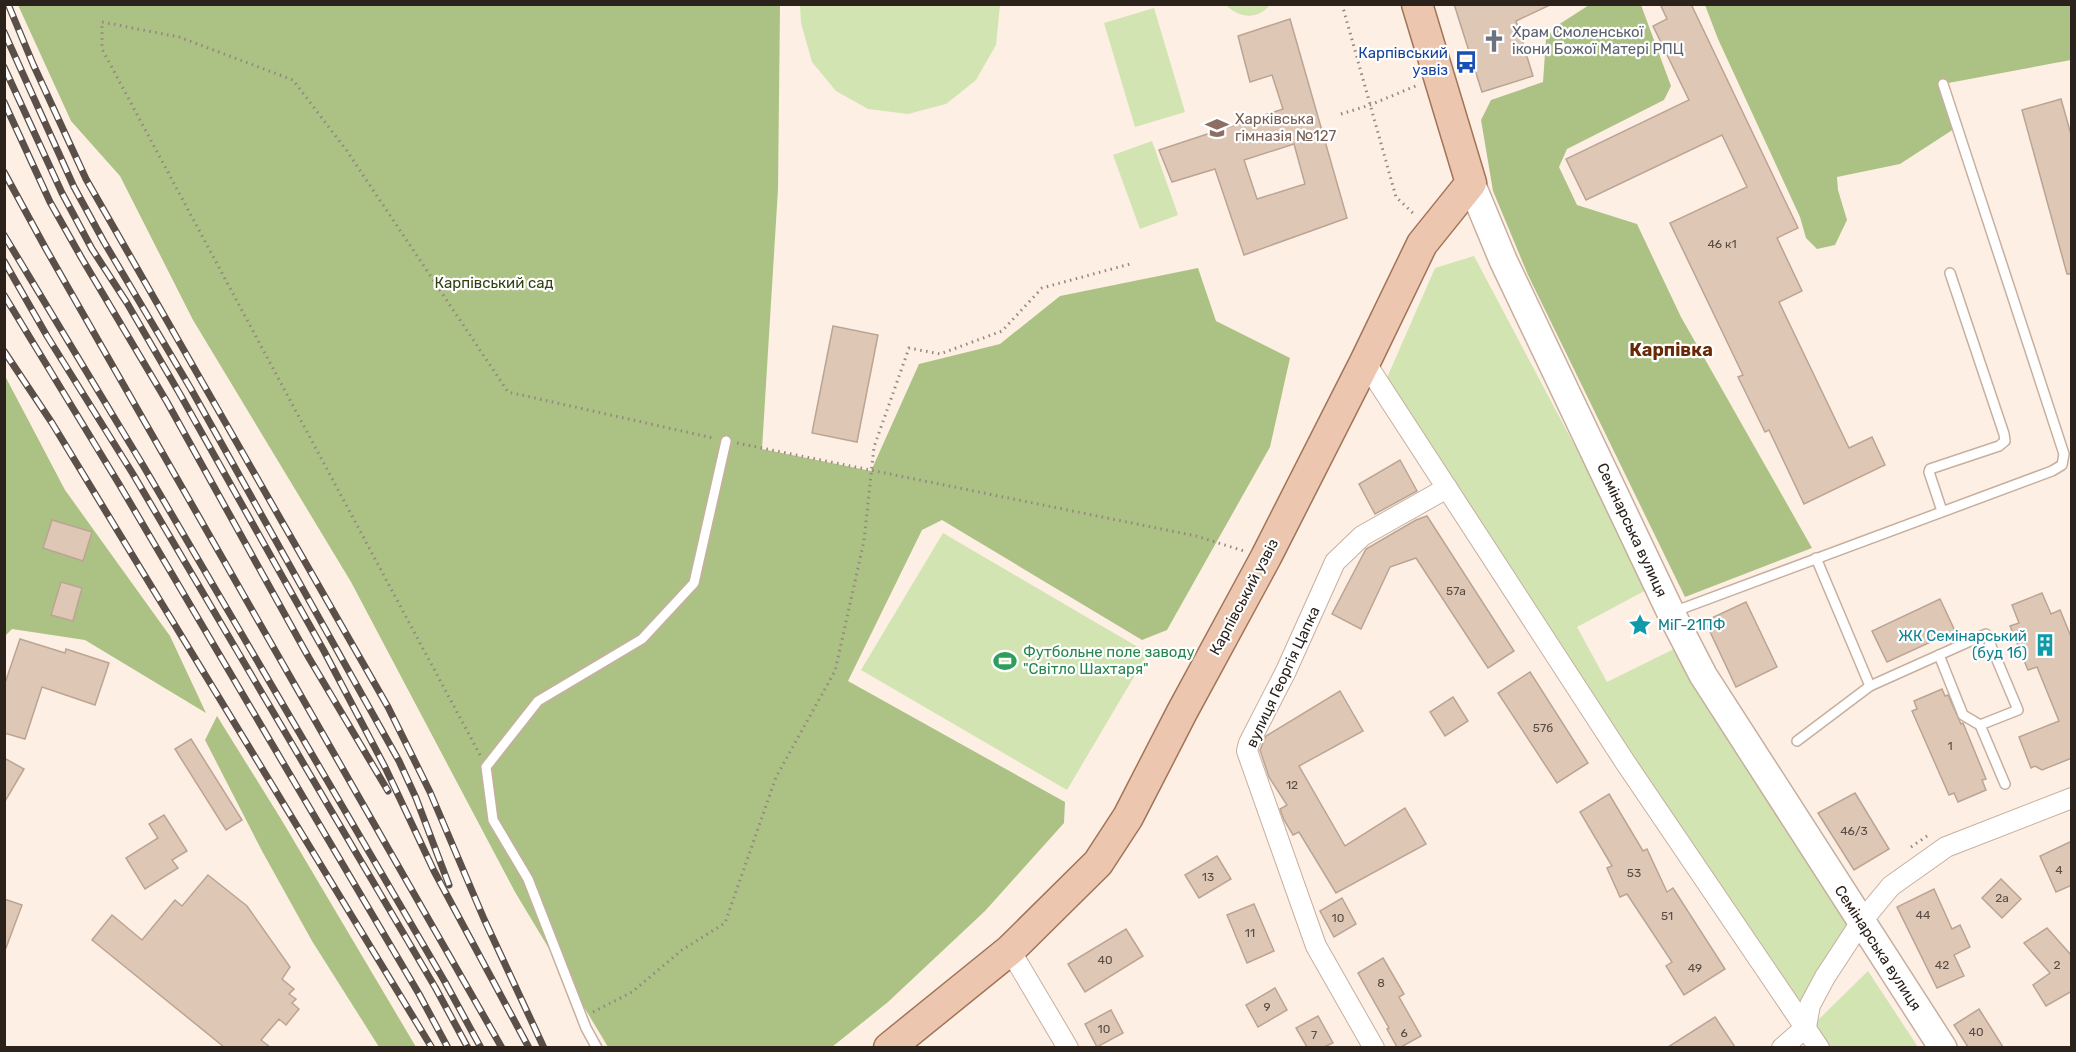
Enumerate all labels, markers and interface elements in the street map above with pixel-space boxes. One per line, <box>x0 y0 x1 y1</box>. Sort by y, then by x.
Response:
place label: Храм Смоленської ікони Божої Матері РПЦ <box>1512 23 1684 58</box>
church icon: Храм Смоленської ікони Божої Матері РПЦ <box>1481 28 1507 54</box>
place label: Карпівський узвіз <box>1358 44 1448 79</box>
bus stop icon: Карпівський узвіз <box>1453 49 1479 75</box>
place label: Харківська гімназія №127 <box>1235 110 1336 145</box>
school or university icon: Харківська гімназія №127 <box>1204 115 1230 141</box>
house number: 46 к1 <box>1707 237 1737 251</box>
park label: Карпівський сад <box>434 274 554 292</box>
district label: Карпівка <box>1629 339 1713 361</box>
street label: Семінарська вулиця <box>1593 460 1671 600</box>
street label: Карпівський узвіз <box>1206 535 1282 658</box>
house number: 57а <box>1446 584 1466 598</box>
street label: вулиця Георгія Цапка <box>1242 604 1324 750</box>
place icon: МіГ-21ПФ <box>1627 612 1653 638</box>
place label: МіГ-21ПФ <box>1658 616 1726 634</box>
place label: ЖК Семінарський (буд 1б) <box>1898 627 2027 662</box>
building icon: ЖК Семінарський (буд 1б) <box>2032 632 2058 658</box>
place label: Футбольне поле заводу "Світло Шахтаря" <box>1023 643 1195 678</box>
sports icon: Футбольне поле заводу "Світло Шахтаря" <box>992 648 1018 674</box>
house number: 57б <box>1533 721 1553 735</box>
house number: 1 <box>1947 739 1953 753</box>
house number: 12 <box>1286 778 1298 792</box>
house number: 46/3 <box>1840 824 1868 838</box>
house number: 4 <box>2055 863 2063 877</box>
house number: 53 <box>1627 866 1641 880</box>
house number: 13 <box>1202 870 1214 884</box>
street label: Семінарська вулиця <box>1831 882 1925 1014</box>
house number: 2а <box>1995 891 2009 905</box>
house number: 44 <box>1916 908 1931 922</box>
house number: 51 <box>1661 909 1673 923</box>
house number: 10 <box>1332 911 1344 925</box>
house number: 11 <box>1245 926 1255 940</box>
house number: 40 <box>1097 953 1113 967</box>
house number: 42 <box>1935 958 1949 972</box>
house number: 2 <box>2053 958 2061 972</box>
house number: 49 <box>1688 961 1702 975</box>
house number: 8 <box>1377 976 1385 990</box>
house number: 9 <box>1263 1000 1271 1014</box>
house number: 10 <box>1098 1022 1110 1036</box>
house number: 40 <box>1968 1025 1984 1039</box>
house number: 6 <box>1400 1026 1408 1040</box>
house number: 7 <box>1311 1028 1317 1042</box>

